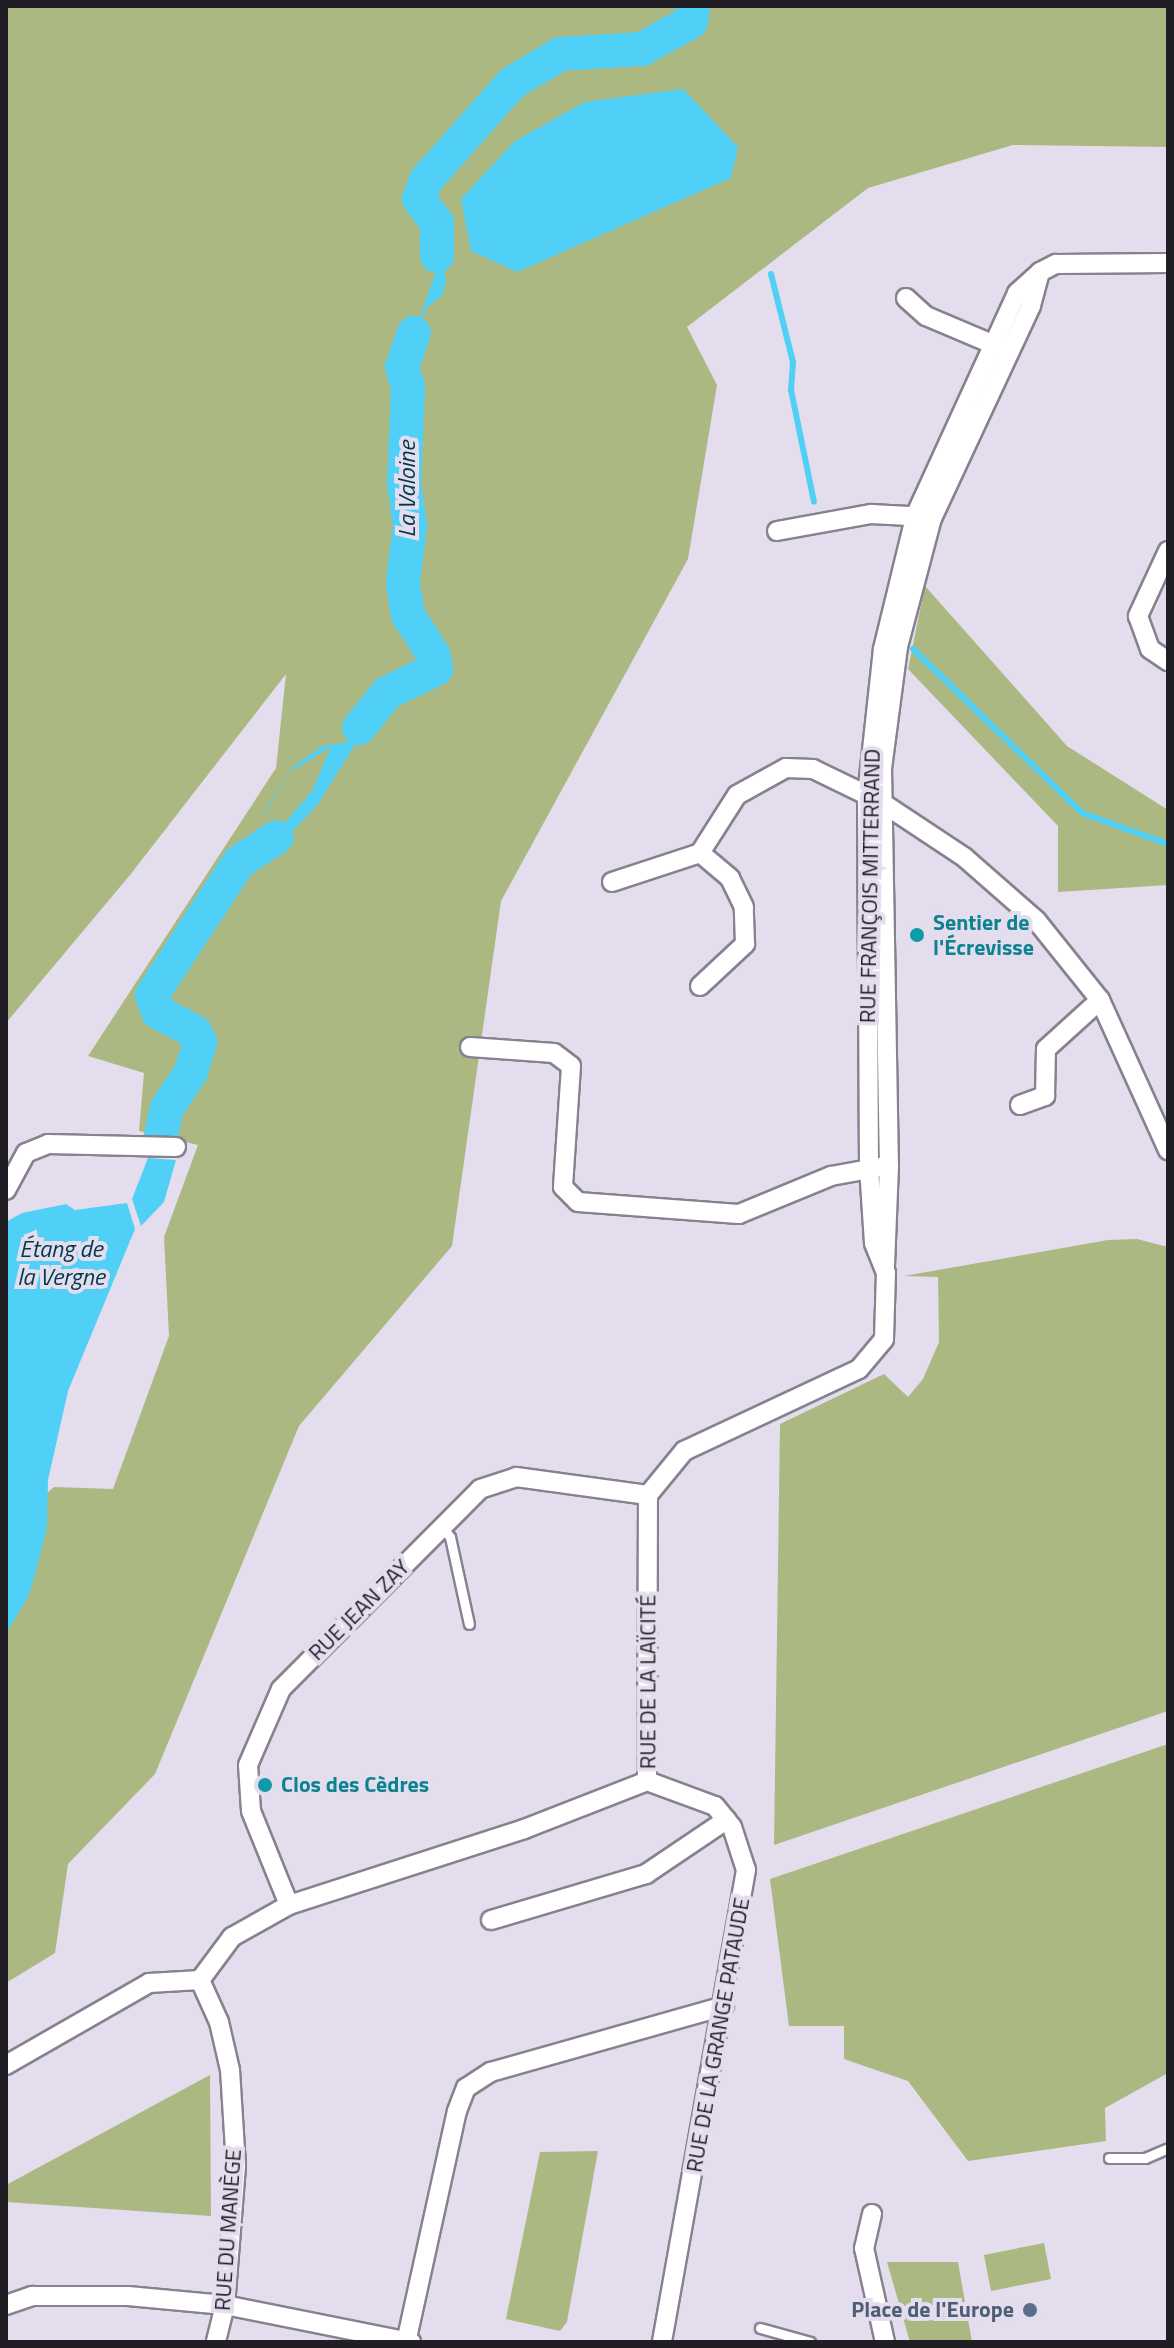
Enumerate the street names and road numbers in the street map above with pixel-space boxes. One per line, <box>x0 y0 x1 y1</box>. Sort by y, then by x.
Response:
street label: RUE FRANÇOIS MITTERRAND <box>854 749 886 1023</box>
street label: RUE JEAN ZAY <box>303 1554 415 1666</box>
street label: RUE DE LA LAÏCITÉ <box>635 1595 661 1769</box>
street label: RUE DE LA GRANGE PATAUDE <box>681 1896 755 2174</box>
street label: RUE DU MANÈGE <box>209 2148 247 2312</box>

